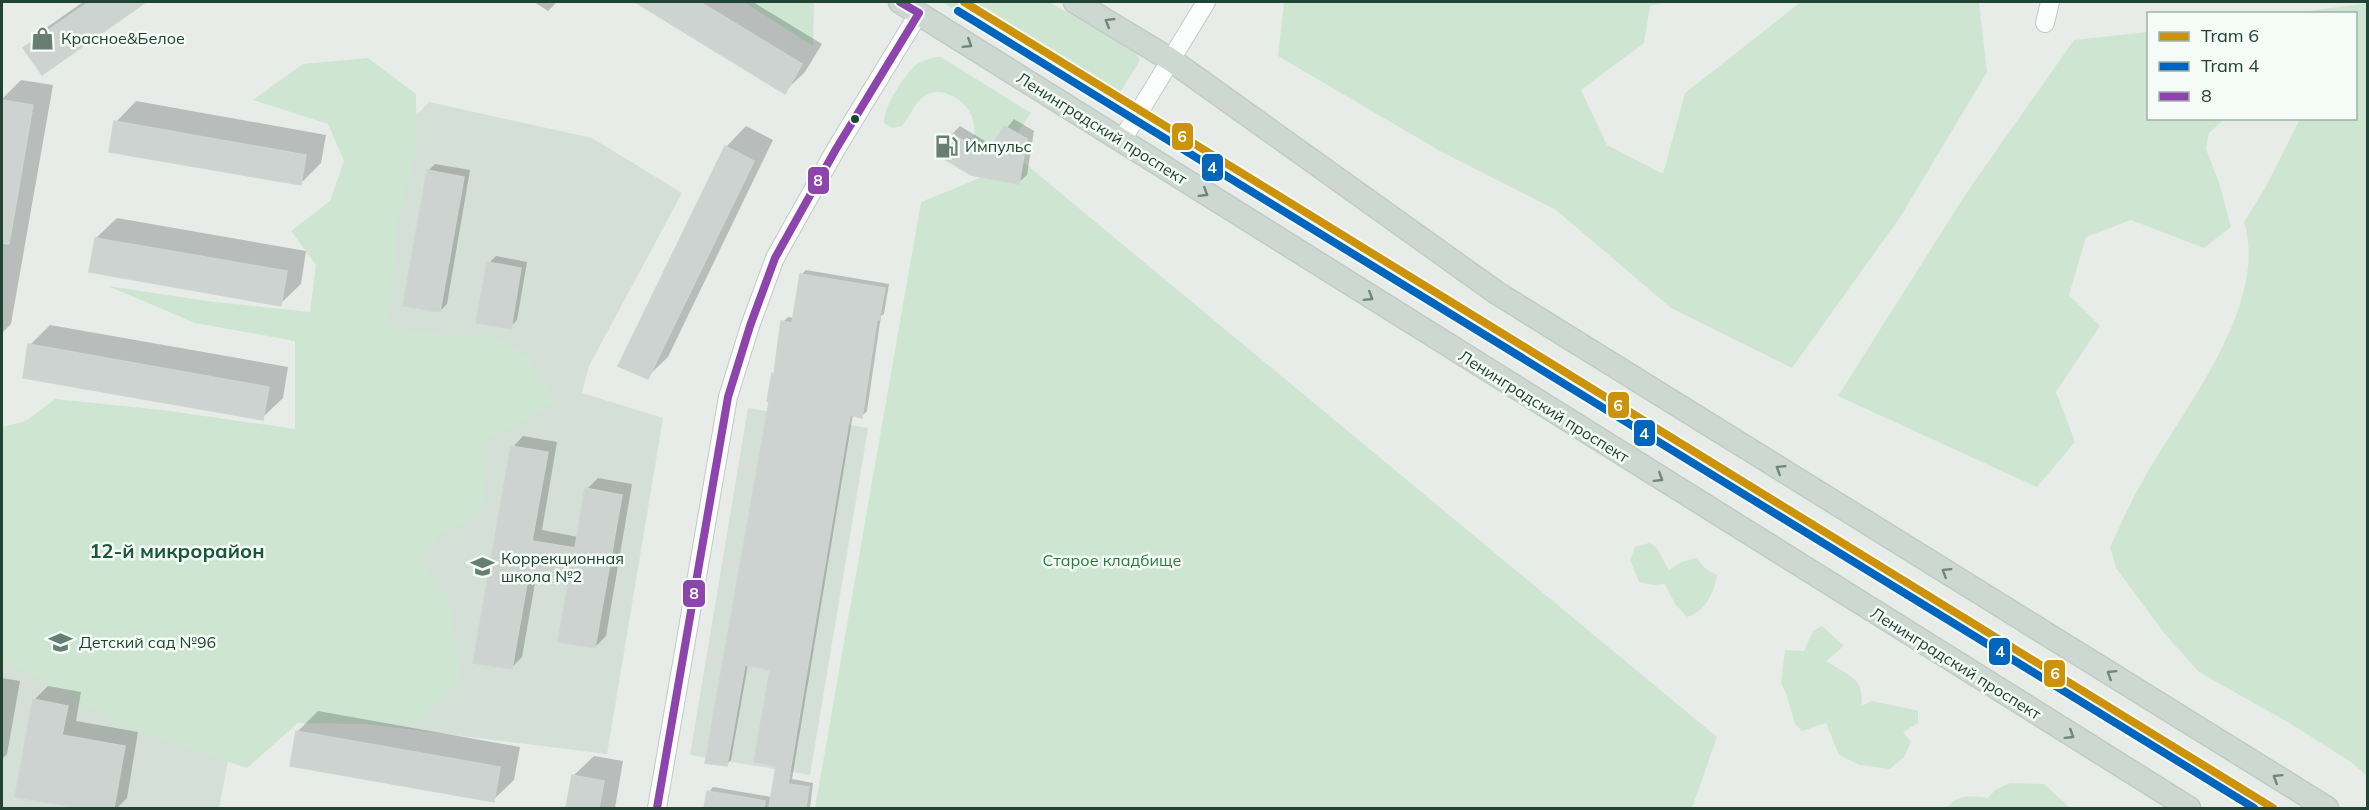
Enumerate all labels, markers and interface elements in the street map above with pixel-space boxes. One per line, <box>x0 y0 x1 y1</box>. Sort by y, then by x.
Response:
legend <box>2147 12 2357 120</box>
one-way arrow <box>1105 18 1115 30</box>
text: Tram 6 <box>2201 24 2259 47</box>
shop icon: Красное&Белое <box>30 25 56 51</box>
place label: Красное&Белое <box>61 28 185 48</box>
one-way arrow <box>962 37 972 49</box>
text: Tram 4 <box>2201 54 2259 77</box>
street label: Ленинградский проспект <box>1013 67 1191 189</box>
text: 8 <box>2201 84 2212 107</box>
unlabelled marker <box>849 113 861 125</box>
line badge: 6 <box>1171 122 1194 151</box>
text: 6 <box>1177 126 1187 146</box>
fuel station icon: Импульс <box>934 133 960 159</box>
place label: Импульс <box>965 136 1032 156</box>
line badge: 4 <box>1201 153 1224 182</box>
text: 4 <box>1207 157 1217 177</box>
line badge: 8 <box>807 166 830 195</box>
text: 8 <box>813 170 823 190</box>
one-way arrow <box>1198 186 1208 198</box>
one-way arrow <box>1363 289 1374 300</box>
street label: Ленинградский проспект <box>1455 345 1633 467</box>
line badge: 6 <box>1607 391 1630 419</box>
text: 6 <box>1613 395 1623 415</box>
line badge: 4 <box>1633 419 1656 447</box>
text: 4 <box>1639 423 1649 443</box>
one-way arrow <box>1776 465 1786 477</box>
one-way arrow <box>1652 471 1663 482</box>
district label: 12-й микрорайон <box>89 538 265 563</box>
place label: Коррекционная школа №2 <box>501 548 624 586</box>
park label: Старое кладбище <box>1043 550 1182 570</box>
school or university icon: Коррекционная школа №2 <box>470 554 496 580</box>
one-way arrow <box>1942 567 1952 579</box>
line badge: 8 <box>682 579 706 608</box>
text: 8 <box>689 583 699 603</box>
street label: Ленинградский проспект <box>1867 602 2045 724</box>
school or university icon: Детский сад №96 <box>48 629 74 655</box>
place label: Детский сад №96 <box>79 632 216 652</box>
line badge: 4 <box>1988 637 2011 666</box>
text: 4 <box>1995 641 2005 661</box>
line badge: 6 <box>2043 659 2066 688</box>
text: 6 <box>2050 663 2060 683</box>
one-way arrow <box>2107 670 2117 682</box>
one-way arrow <box>2064 727 2074 739</box>
one-way arrow <box>2273 773 2283 785</box>

